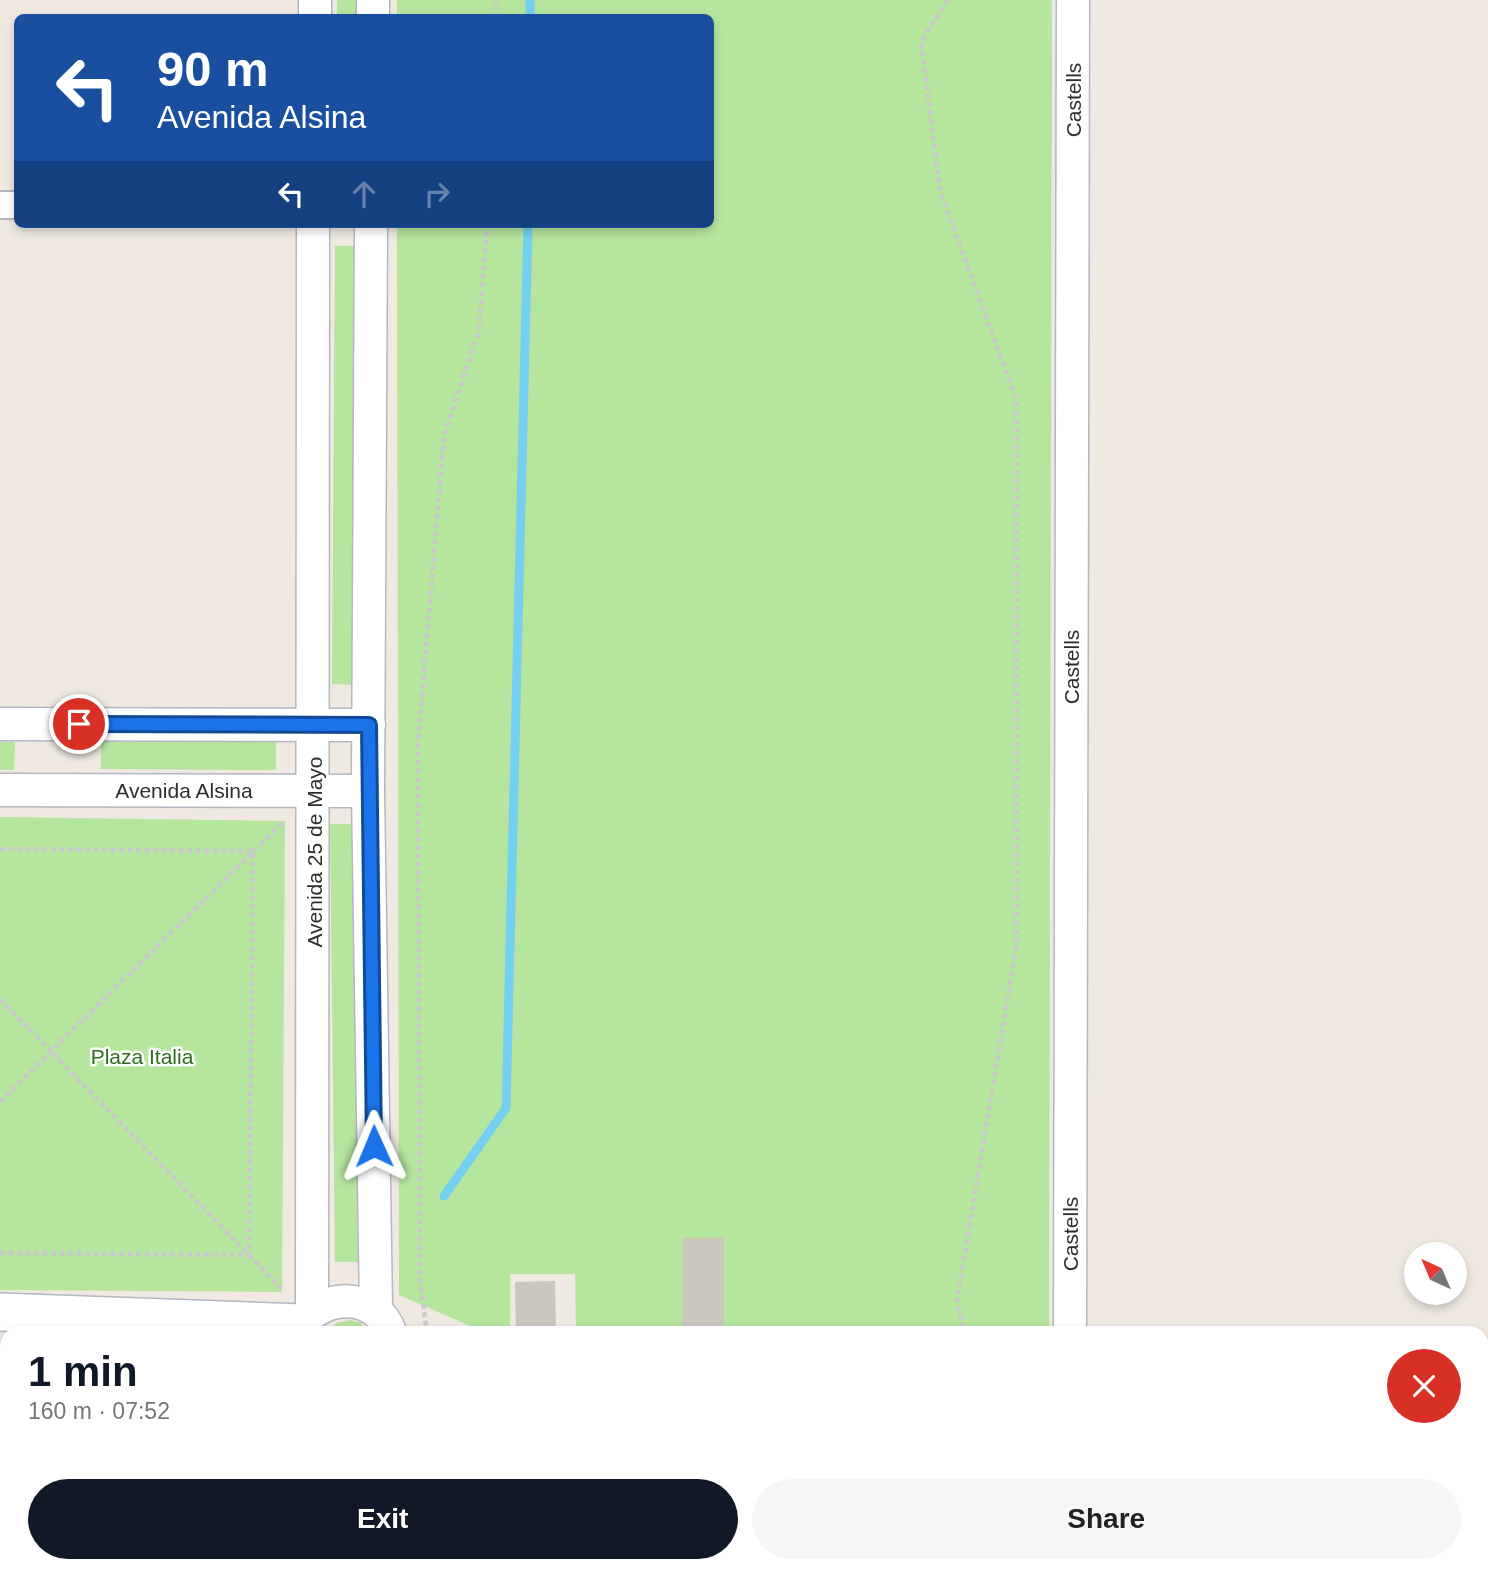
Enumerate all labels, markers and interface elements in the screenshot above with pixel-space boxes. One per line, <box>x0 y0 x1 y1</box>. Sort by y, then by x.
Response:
icon: left <box>42 42 133 133</box>
text: 90 m <box>157 42 269 96</box>
street label: Castells <box>1062 63 1085 137</box>
text: Avenida Alsina <box>157 99 366 135</box>
icon: left <box>272 175 310 213</box>
icon: ahead <box>345 175 383 213</box>
icon: right <box>418 175 456 213</box>
street label: Castells <box>1060 630 1083 704</box>
pin <box>49 694 109 754</box>
icon: arrive <box>60 705 98 743</box>
street label: Avenida 25 de Mayo <box>303 756 326 948</box>
street label: Avenida Alsina <box>115 779 253 802</box>
park label: Plaza Italia <box>91 1045 194 1068</box>
position arrow <box>337 1109 411 1183</box>
street label: Castells <box>1059 1197 1082 1271</box>
north arrow <box>1404 1242 1466 1306</box>
map controls <box>1404 1242 1467 1305</box>
text: 1 min <box>28 1348 138 1395</box>
button: close <box>1387 1349 1461 1423</box>
text: 160 m · 07:52 <box>28 1398 170 1424</box>
button: Exit <box>28 1479 738 1559</box>
button: Share <box>752 1479 1461 1559</box>

